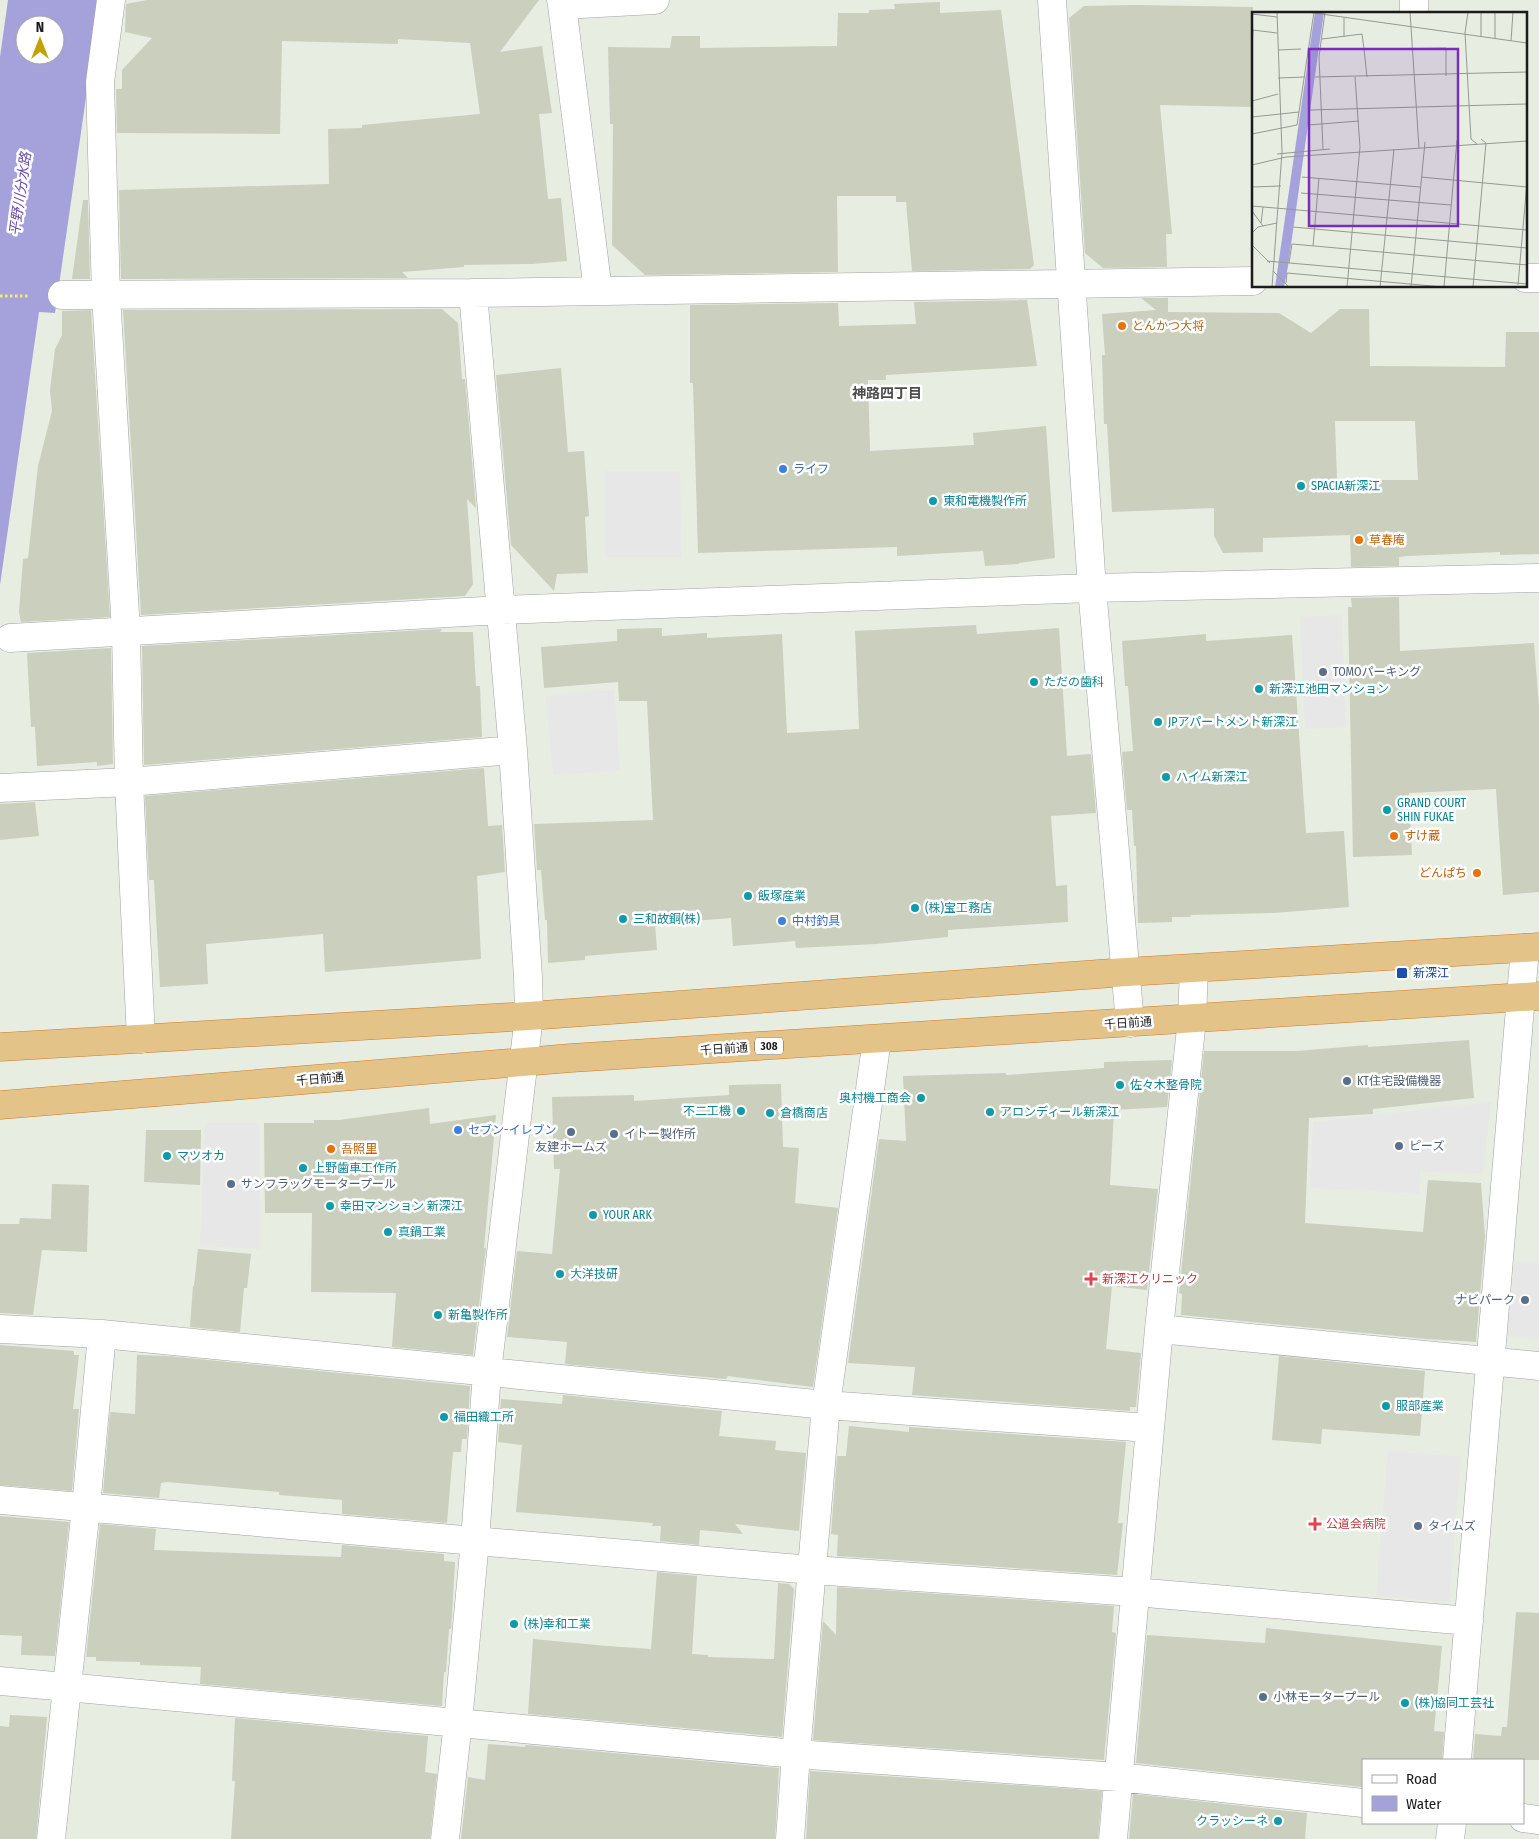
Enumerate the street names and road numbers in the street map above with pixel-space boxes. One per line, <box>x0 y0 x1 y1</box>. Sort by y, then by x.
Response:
street label: 千日前通 <box>1104 1014 1152 1032</box>
road number: 308 <box>755 1038 783 1054</box>
street label: 千日前通 <box>700 1040 748 1058</box>
street label: 千日前通 <box>295 1070 345 1088</box>

